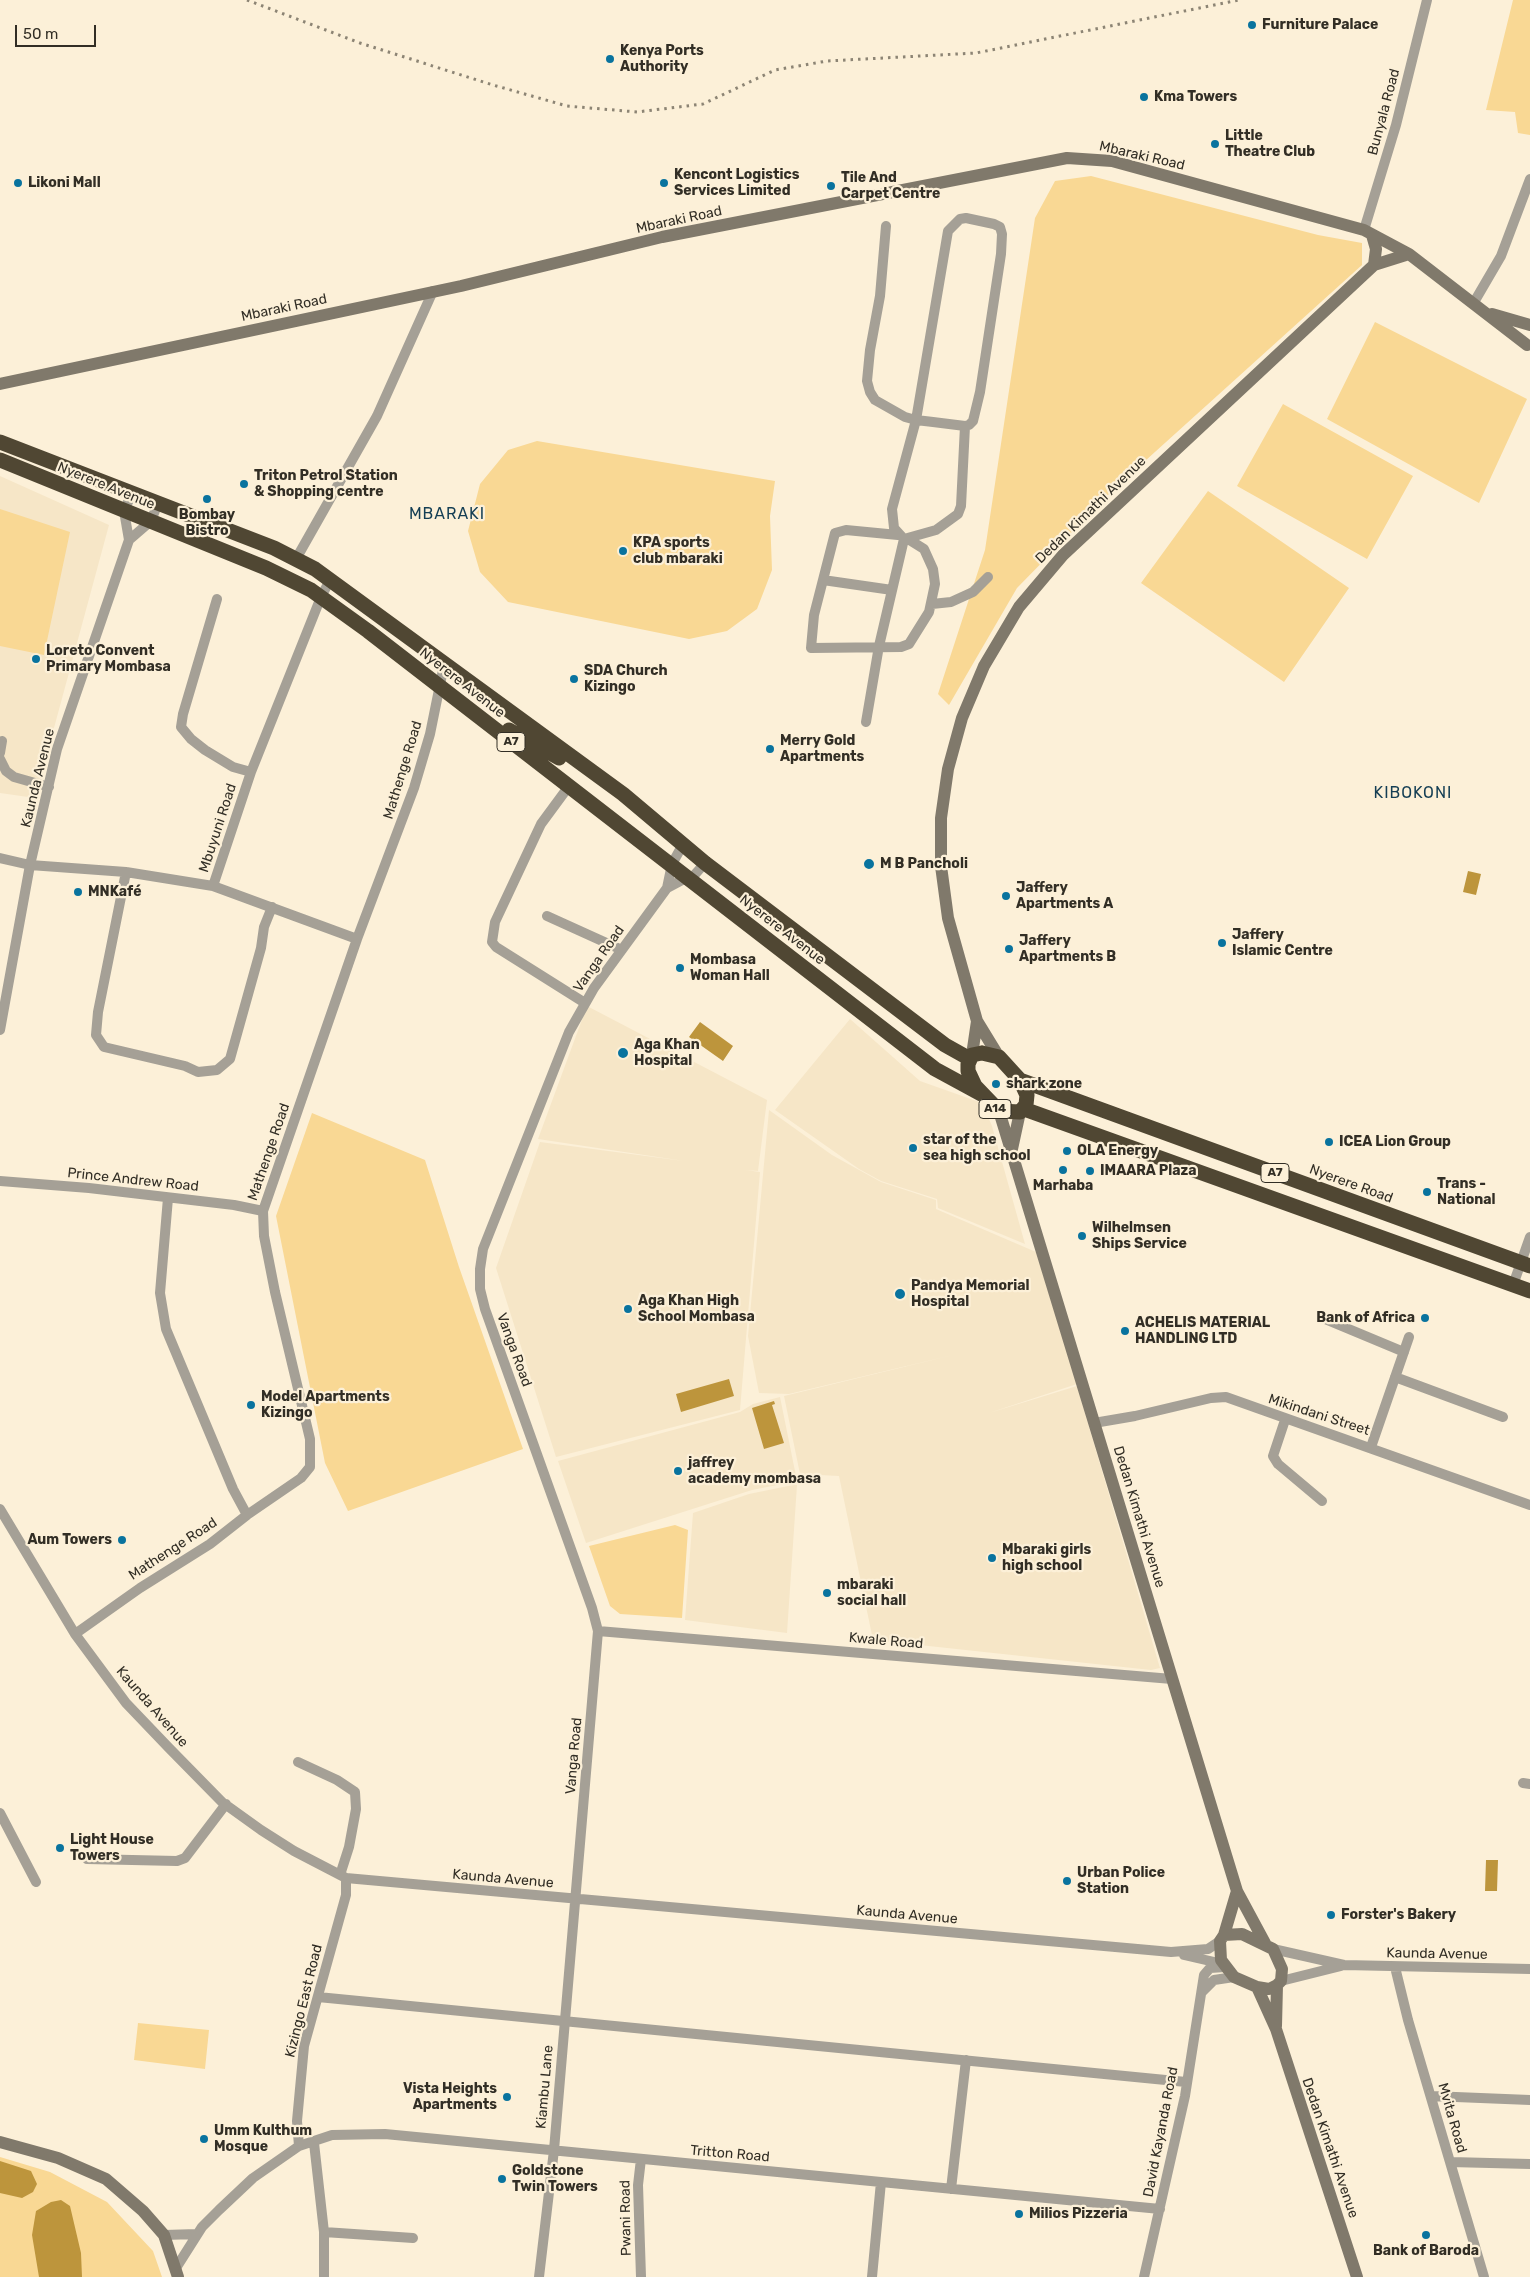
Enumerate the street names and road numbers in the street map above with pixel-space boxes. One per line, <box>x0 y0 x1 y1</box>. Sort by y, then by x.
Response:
street label: Bunyala Road <box>1364 67 1404 157</box>
street label: Mbaraki Road <box>1098 138 1186 174</box>
street label: Mbaraki Road <box>635 203 723 237</box>
street label: Mbaraki Road <box>240 291 328 325</box>
street label: Dedan Kimathi Avenue <box>1032 453 1150 567</box>
street label: Nyerere Avenue <box>55 459 157 513</box>
street label: Nyerere Avenue <box>416 645 508 721</box>
street label: Mathenge Road <box>380 719 426 821</box>
street label: Kaunda Avenue <box>18 727 58 829</box>
road number: A7 <box>497 732 525 752</box>
street label: Mbuyuni Road <box>196 781 240 875</box>
street label: Nyerere Avenue <box>736 892 828 968</box>
street label: Vanga Road <box>570 923 628 995</box>
road number: A14 <box>979 1100 1011 1118</box>
street label: Mathenge Road <box>244 1101 294 1203</box>
street label: Nyerere Road <box>1307 1161 1395 1207</box>
road number: A7 <box>1261 1164 1289 1182</box>
street label: Prince Andrew Road <box>66 1165 200 1195</box>
street label: Vanga Road <box>493 1311 535 1389</box>
street label: Mikindani Street <box>1266 1391 1372 1439</box>
street label: Dedan Kimathi Avenue <box>1109 1444 1169 1590</box>
street label: Mathenge Road <box>126 1514 220 1584</box>
street label: Kwale Road <box>848 1629 924 1653</box>
street label: Kaunda Avenue <box>112 1663 192 1751</box>
street label: Vanga Road <box>562 1717 586 1795</box>
street label: Kaunda Avenue <box>452 1866 554 1892</box>
street label: Kaunda Avenue <box>856 1902 958 1928</box>
street label: Kizingo East Road <box>282 1943 326 2059</box>
street label: Kaunda Avenue <box>1386 1945 1488 1963</box>
street label: Kiambu Lane <box>533 2044 557 2130</box>
street label: David Kayanda Road <box>1140 2065 1182 2199</box>
street label: Dedan Kimathi Avenue <box>1298 2076 1362 2220</box>
street label: Mvita Road <box>1434 2081 1470 2155</box>
street label: Tritton Road <box>690 2142 770 2166</box>
street label: Pwani Road <box>617 2180 635 2256</box>

